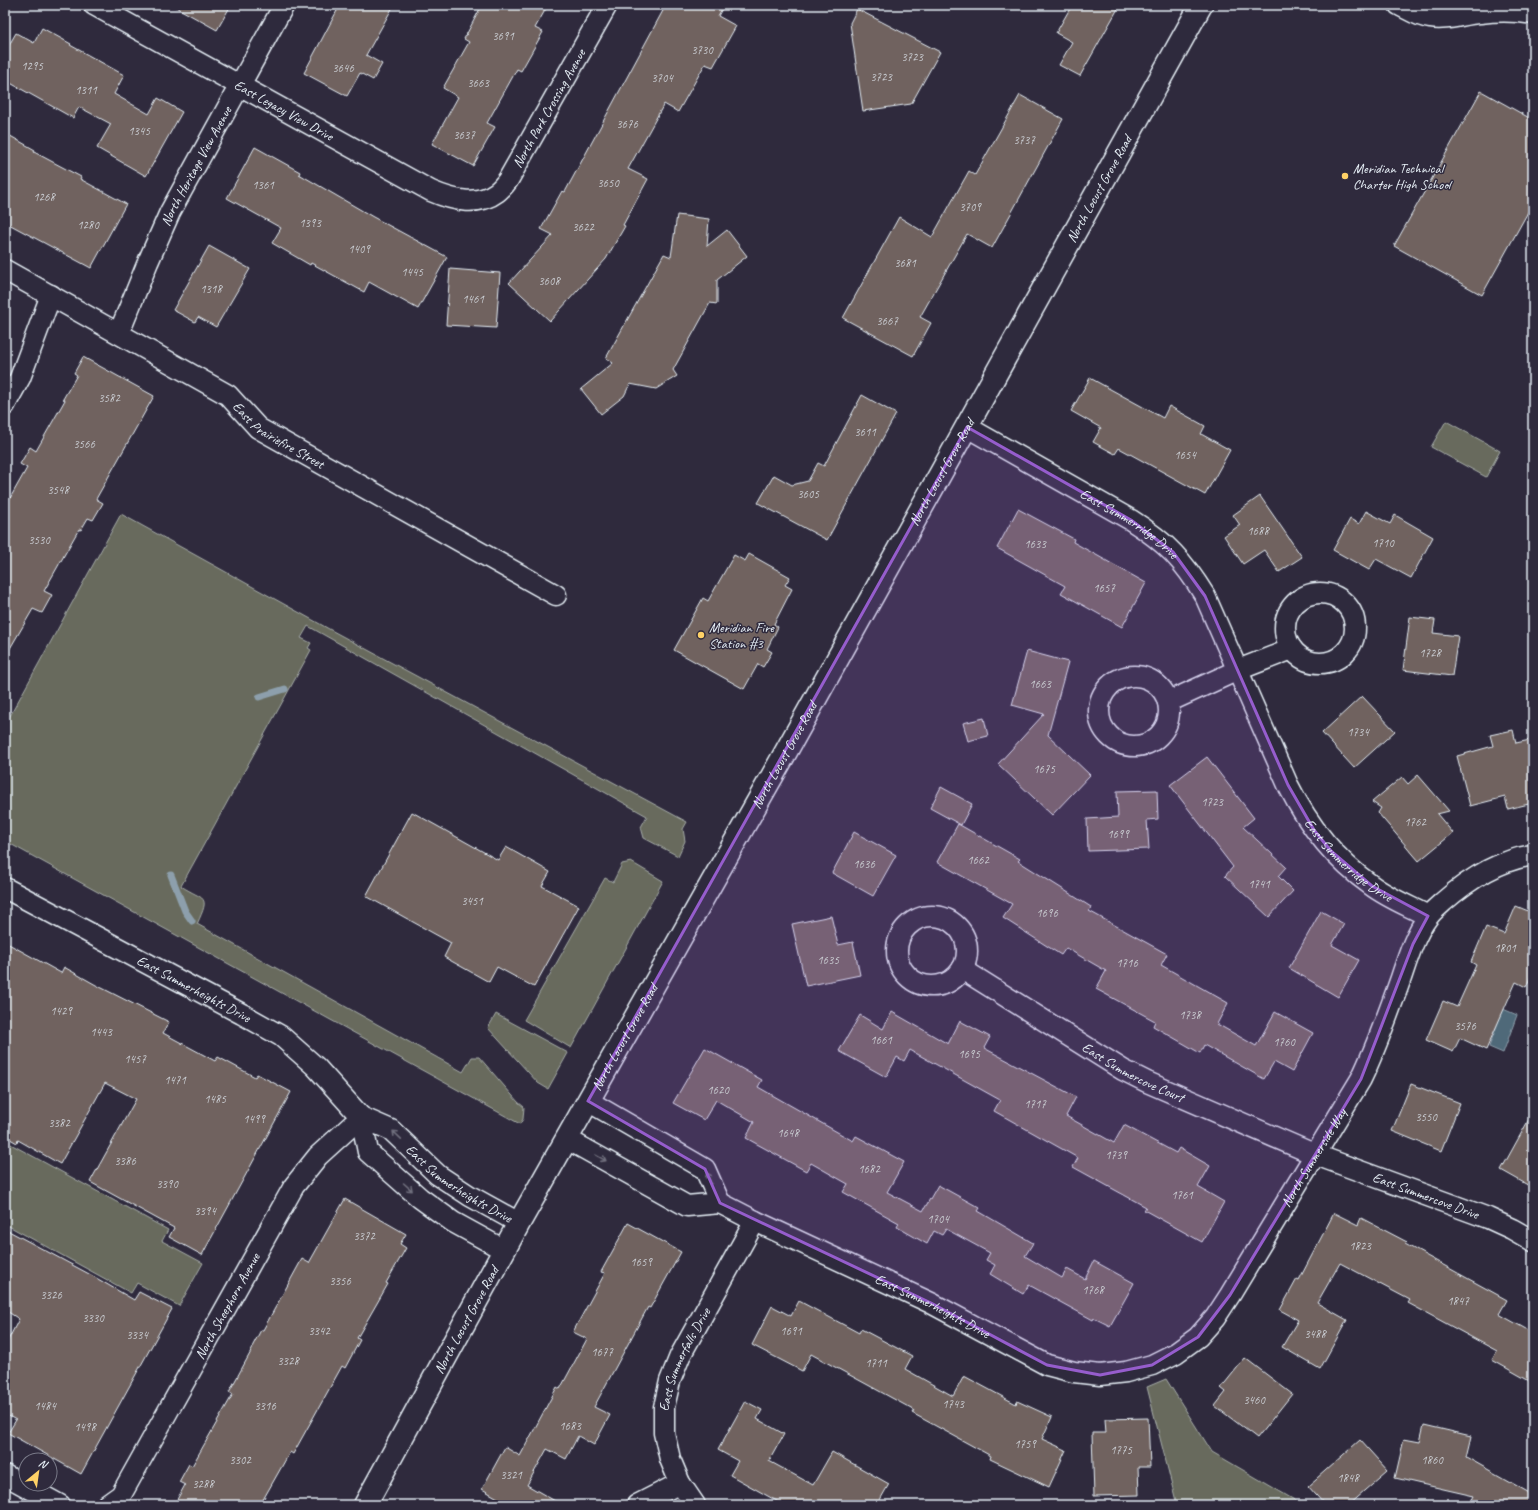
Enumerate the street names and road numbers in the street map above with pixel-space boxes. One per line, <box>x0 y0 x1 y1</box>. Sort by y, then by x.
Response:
street label: North Park Crossing Avenue <box>509 45 590 171</box>
street label: East Legacy View Drive <box>231 76 337 145</box>
street label: North Heritage View Avenue <box>157 102 236 229</box>
street label: North Locust Grove Road <box>1063 130 1137 245</box>
street label: East Prairiefire Street <box>229 398 328 473</box>
street label: North Locust Grove Road <box>905 414 980 529</box>
street label: East Summerridge Drive <box>1077 485 1183 563</box>
street label: North Locust Grove Road <box>748 697 822 812</box>
street label: East Summerridge Drive <box>1301 815 1396 906</box>
street label: East Summerheights Drive <box>134 952 255 1027</box>
street label: North Locust Grove Road <box>588 979 663 1094</box>
street label: East Summercove Court <box>1079 1039 1189 1107</box>
street label: North Summerside Way <box>1277 1104 1351 1210</box>
street label: East Summerheights Drive <box>402 1141 516 1227</box>
street label: East Summercove Drive <box>1370 1169 1482 1223</box>
street label: North Sheephorn Avenue <box>191 1249 264 1362</box>
street label: North Locust Grove Road <box>430 1261 504 1377</box>
street label: East Summerheights Drive <box>872 1270 994 1343</box>
street label: East Summerfalls Drive <box>656 1304 715 1411</box>

